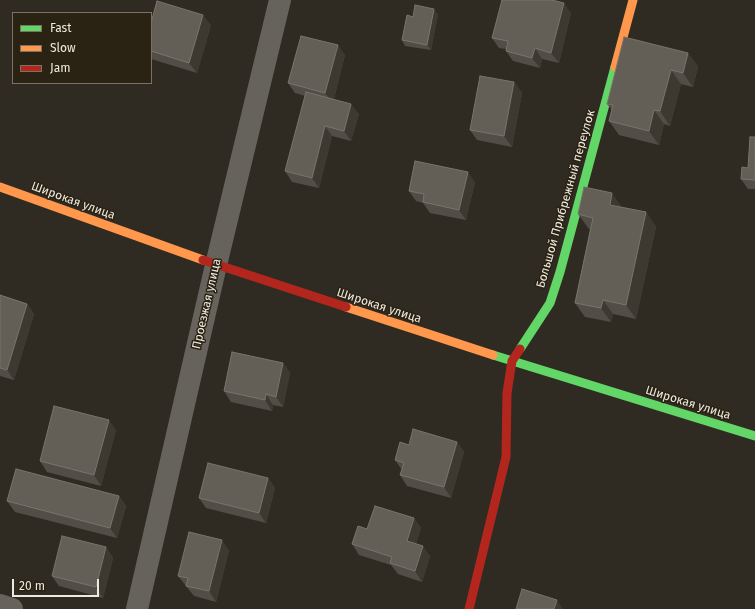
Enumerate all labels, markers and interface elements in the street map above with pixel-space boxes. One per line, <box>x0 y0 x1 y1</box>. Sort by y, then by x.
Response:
legend <box>12 12 152 84</box>
text: Fast <box>50 21 72 35</box>
text: Slow <box>50 41 76 55</box>
text: Jam <box>50 61 70 75</box>
street label: Большой Прибрежный переулок <box>534 108 598 290</box>
street label: Широкая улица <box>29 179 117 223</box>
street label: Проезжая улица <box>190 257 224 351</box>
street label: Широкая улица <box>335 286 423 326</box>
street label: Широкая улица <box>644 383 732 423</box>
scale bar <box>14 571 101 597</box>
text: 20 m <box>19 579 45 593</box>

